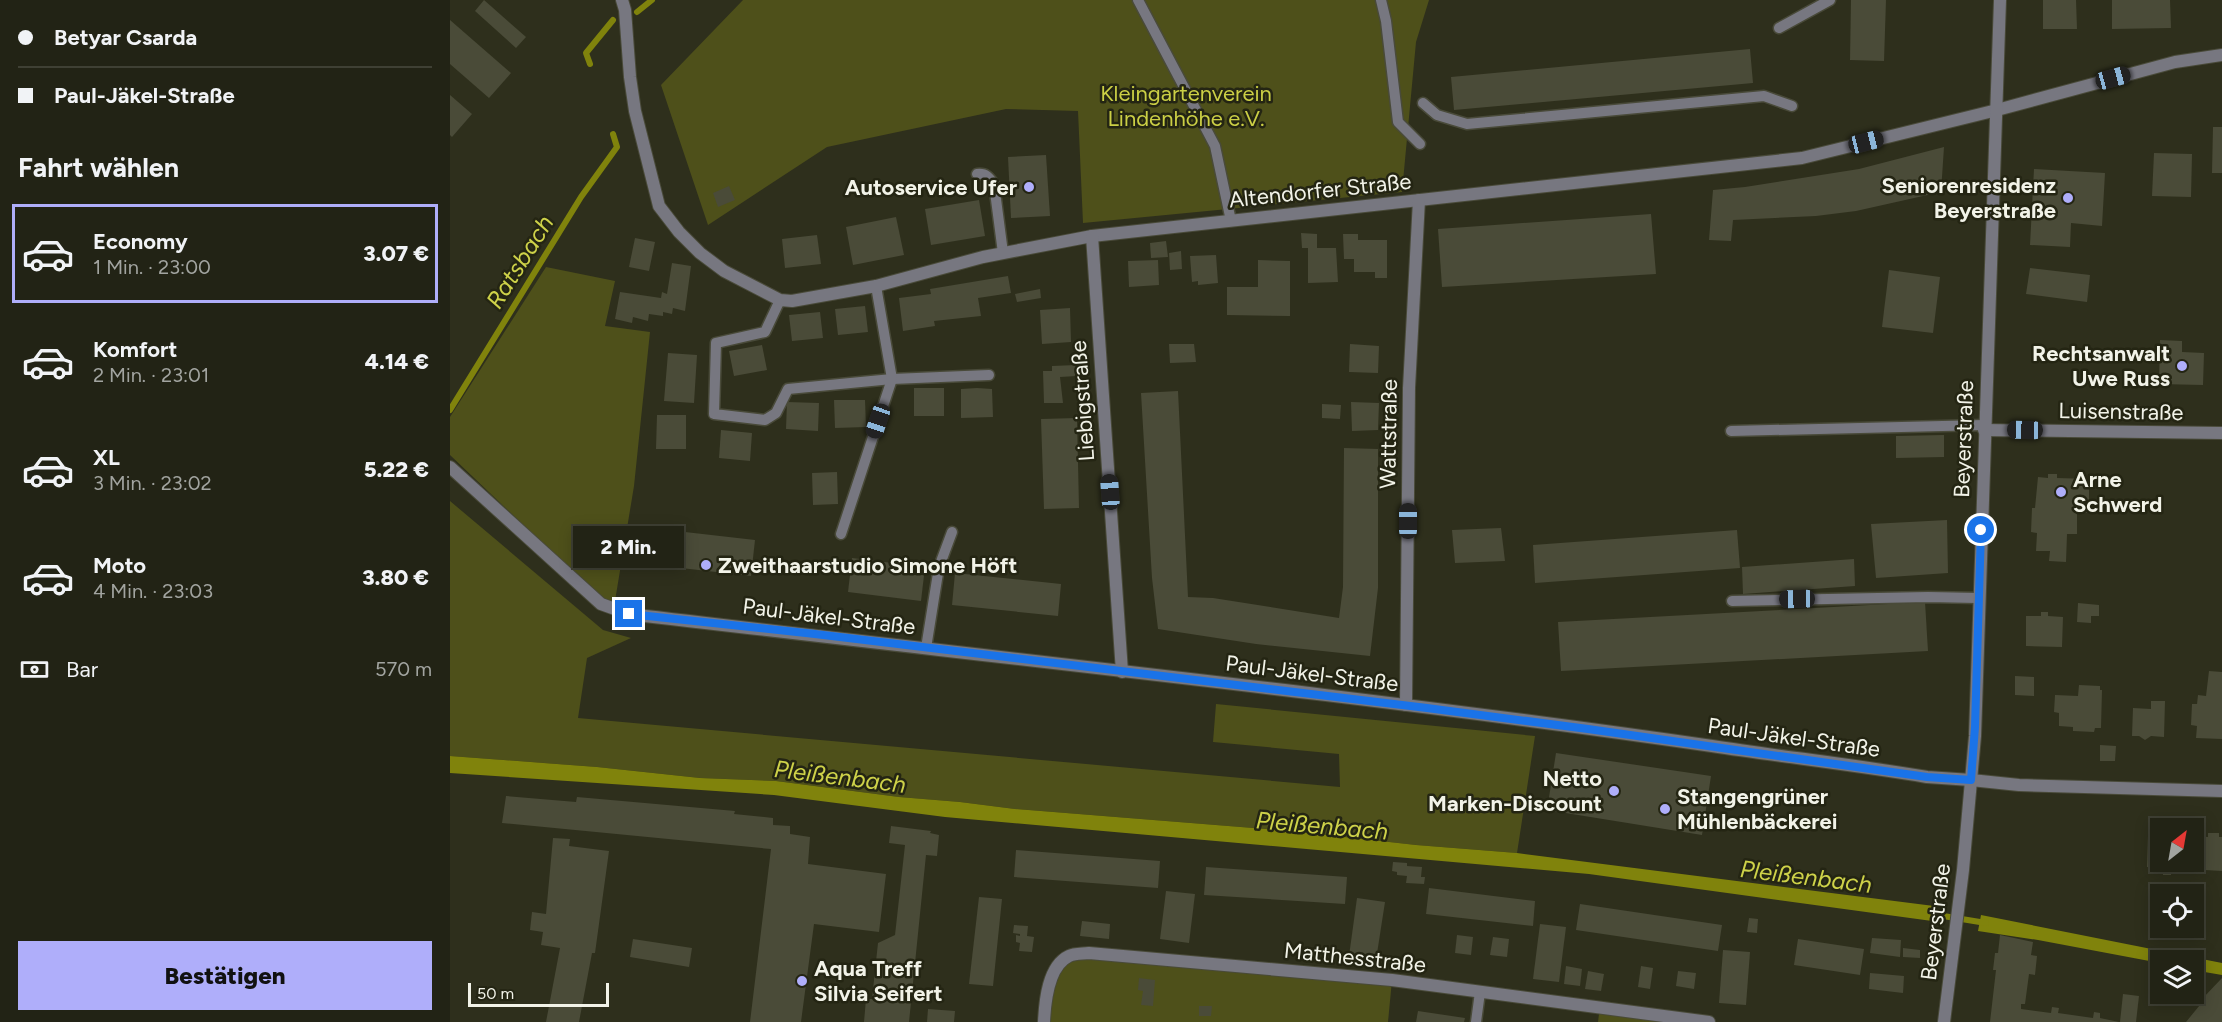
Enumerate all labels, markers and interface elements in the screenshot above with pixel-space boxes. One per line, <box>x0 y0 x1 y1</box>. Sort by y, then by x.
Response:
text: Betyar Csarda <box>54 24 197 51</box>
car <box>2093 65 2133 91</box>
park label: Kleingartenverein Lindenhöhe e.V. <box>1100 80 1272 132</box>
text: Paul-Jäkel-Straße <box>54 82 235 109</box>
car <box>1846 129 1886 155</box>
text: Fahrt wählen <box>18 151 179 184</box>
street label: Altendorfer Straße <box>1228 167 1413 213</box>
place label: Seniorenresidenz Beyerstraße <box>1882 172 2056 224</box>
place label: Autoservice Ufer <box>845 174 1018 201</box>
marker: Autoservice Ufer <box>1022 180 1036 194</box>
marker: Seniorenresidenz Beyerstraße <box>2061 191 2075 205</box>
water label: Ratsbach <box>480 210 560 314</box>
icon: car <box>21 227 75 281</box>
text: Economy <box>93 228 188 255</box>
text: 3.07 € <box>363 240 429 267</box>
text: 1 Min. · 23:00 <box>93 255 211 279</box>
icon: car <box>21 335 75 389</box>
text: Komfort <box>93 336 177 363</box>
street label: Liebigstraße <box>1065 340 1100 462</box>
place label: Rechtsanwalt Uwe Russ <box>2032 340 2170 392</box>
text: 4.14 € <box>365 348 429 375</box>
marker: Rechtsanwalt Uwe Russ <box>2175 359 2189 373</box>
text: 2 Min. · 23:01 <box>93 363 209 387</box>
street label: Wattstraße <box>1374 379 1403 489</box>
street label: Beyerstraße <box>1948 380 1979 498</box>
street label: Luisenstraße <box>2058 397 2184 426</box>
car <box>864 401 892 441</box>
car <box>2007 421 2043 439</box>
icon: car <box>21 443 75 497</box>
text: XL <box>93 444 120 471</box>
text: 5.22 € <box>364 456 429 483</box>
place label: Arne Schwerd <box>2073 466 2162 518</box>
text: 3 Min. · 23:02 <box>93 471 212 495</box>
car <box>1100 473 1120 511</box>
marker: Arne Schwerd <box>2054 485 2068 499</box>
car <box>1399 503 1417 539</box>
route start <box>1967 516 1994 543</box>
callout: 2 Min. <box>574 527 684 569</box>
text: 2 Min. <box>600 535 657 559</box>
icon: car <box>21 551 75 605</box>
text: Moto <box>93 552 146 579</box>
place label: Zweithaarstudio Simone Höft <box>718 552 1017 579</box>
marker: Zweithaarstudio Simone Höft <box>699 558 713 572</box>
text: 3.80 € <box>362 564 429 591</box>
text: 4 Min. · 23:03 <box>93 579 213 603</box>
car <box>1779 590 1815 608</box>
street label: Paul-Jäkel-Straße <box>741 592 917 640</box>
route end <box>615 600 642 627</box>
street label: Paul-Jäkel-Straße <box>1224 649 1400 697</box>
icon: cash <box>18 653 51 686</box>
text: Bar <box>66 656 98 683</box>
text: 570 m <box>375 657 432 681</box>
street label: Paul-Jäkel-Straße <box>1706 712 1882 763</box>
water label: Pleißenbach <box>772 754 908 799</box>
place label: Netto Marken-Discount <box>1428 765 1602 817</box>
place label: Stangengrüner Mühlenbäckerei <box>1677 783 1837 835</box>
marker: Netto Marken-Discount <box>1607 784 1621 798</box>
marker: Stangengrüner Mühlenbäckerei <box>1658 802 1672 816</box>
water label: Pleißenbach <box>1255 805 1389 846</box>
north arrow <box>2150 818 2204 872</box>
map controls <box>2150 818 2204 1004</box>
water label: Pleißenbach <box>1738 854 1874 899</box>
street label: Beyerstraße <box>1915 862 1956 982</box>
button: locate <box>2150 884 2204 938</box>
street label: Matthesstraße <box>1283 937 1427 978</box>
button: Bestätigen <box>18 941 432 1010</box>
button: layers <box>2150 950 2204 1004</box>
place label: Aqua Treff Silvia Seifert <box>814 955 943 1007</box>
marker: Aqua Treff Silvia Seifert <box>795 974 809 988</box>
scale bar <box>468 980 609 1008</box>
text: 50 m <box>477 984 514 1003</box>

